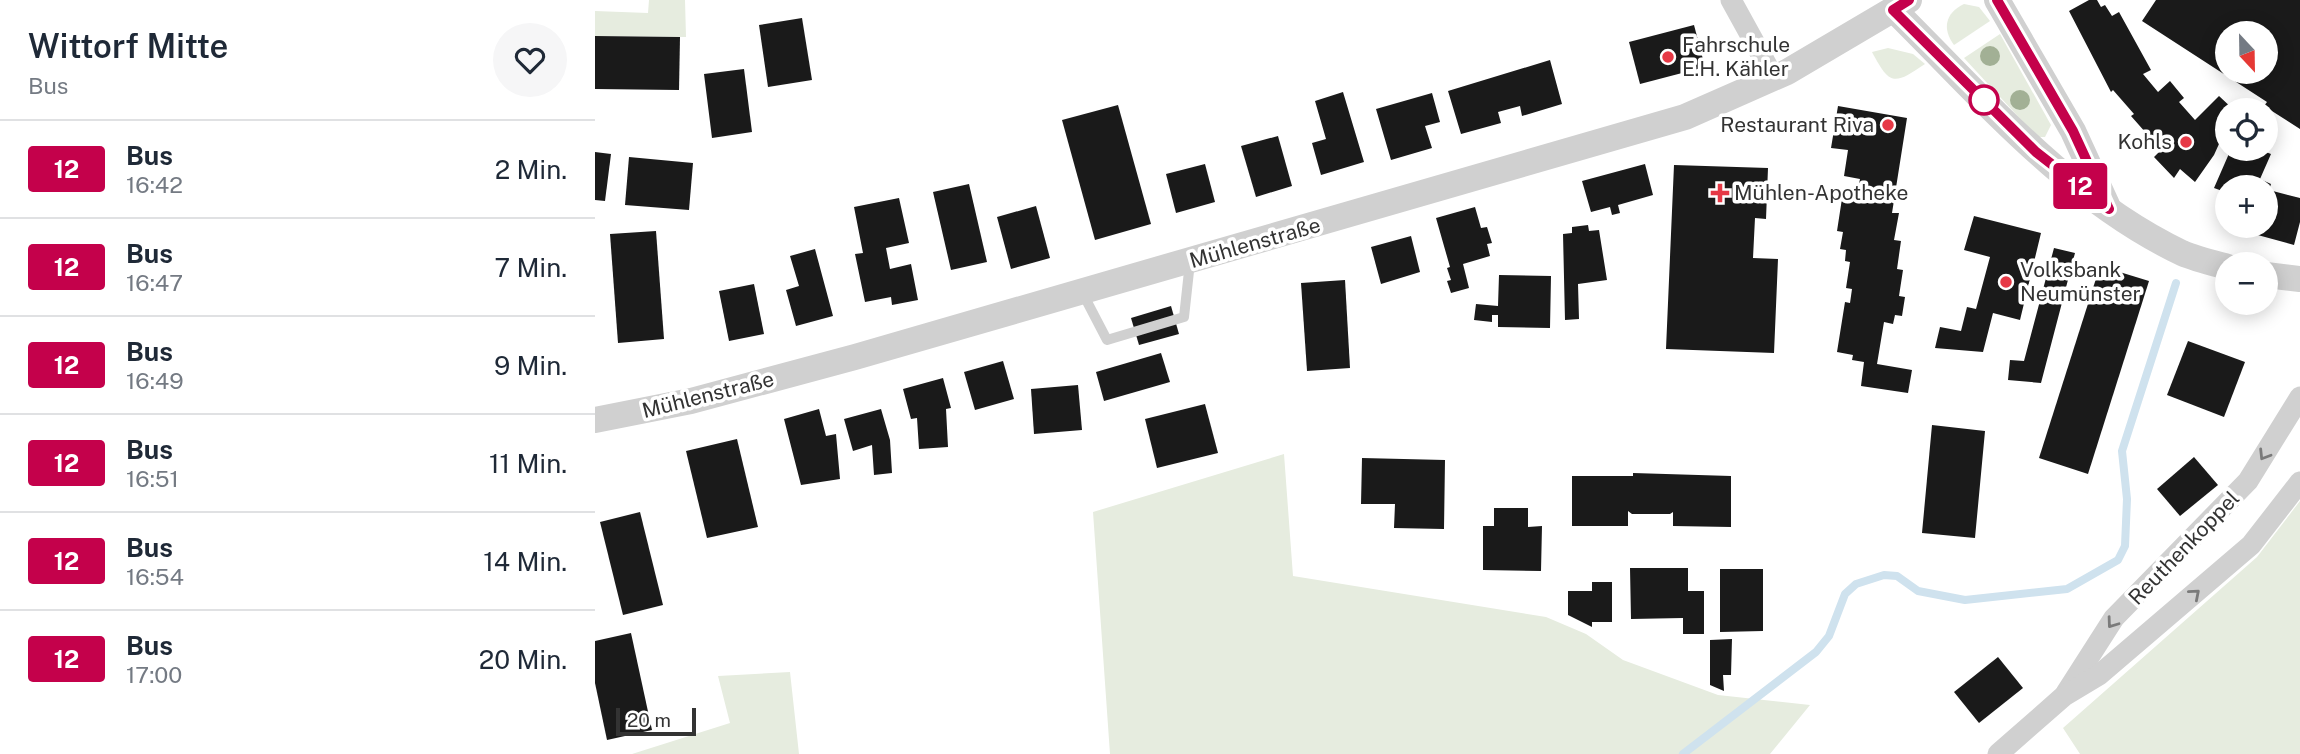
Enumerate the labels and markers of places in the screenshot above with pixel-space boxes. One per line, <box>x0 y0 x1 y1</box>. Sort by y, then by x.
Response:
place label: Fahrschule E.H. Kähler <box>1682 32 1790 81</box>
marker: Fahrschule E.H. Kähler <box>1660 49 1676 65</box>
unlabelled marker <box>1969 85 1999 115</box>
place label: Restaurant Riva <box>1720 112 1874 137</box>
marker: Restaurant Riva <box>1880 117 1896 133</box>
place label: Kohls <box>2118 129 2172 154</box>
marker: Kohls <box>2178 134 2194 150</box>
place label: Mühlen-Apotheke <box>1734 180 1908 205</box>
marker: Mühlen-Apotheke <box>1712 185 1728 201</box>
place label: Volksbank Neumünster <box>2020 257 2141 306</box>
marker: Volksbank Neumünster <box>1998 274 2014 290</box>

